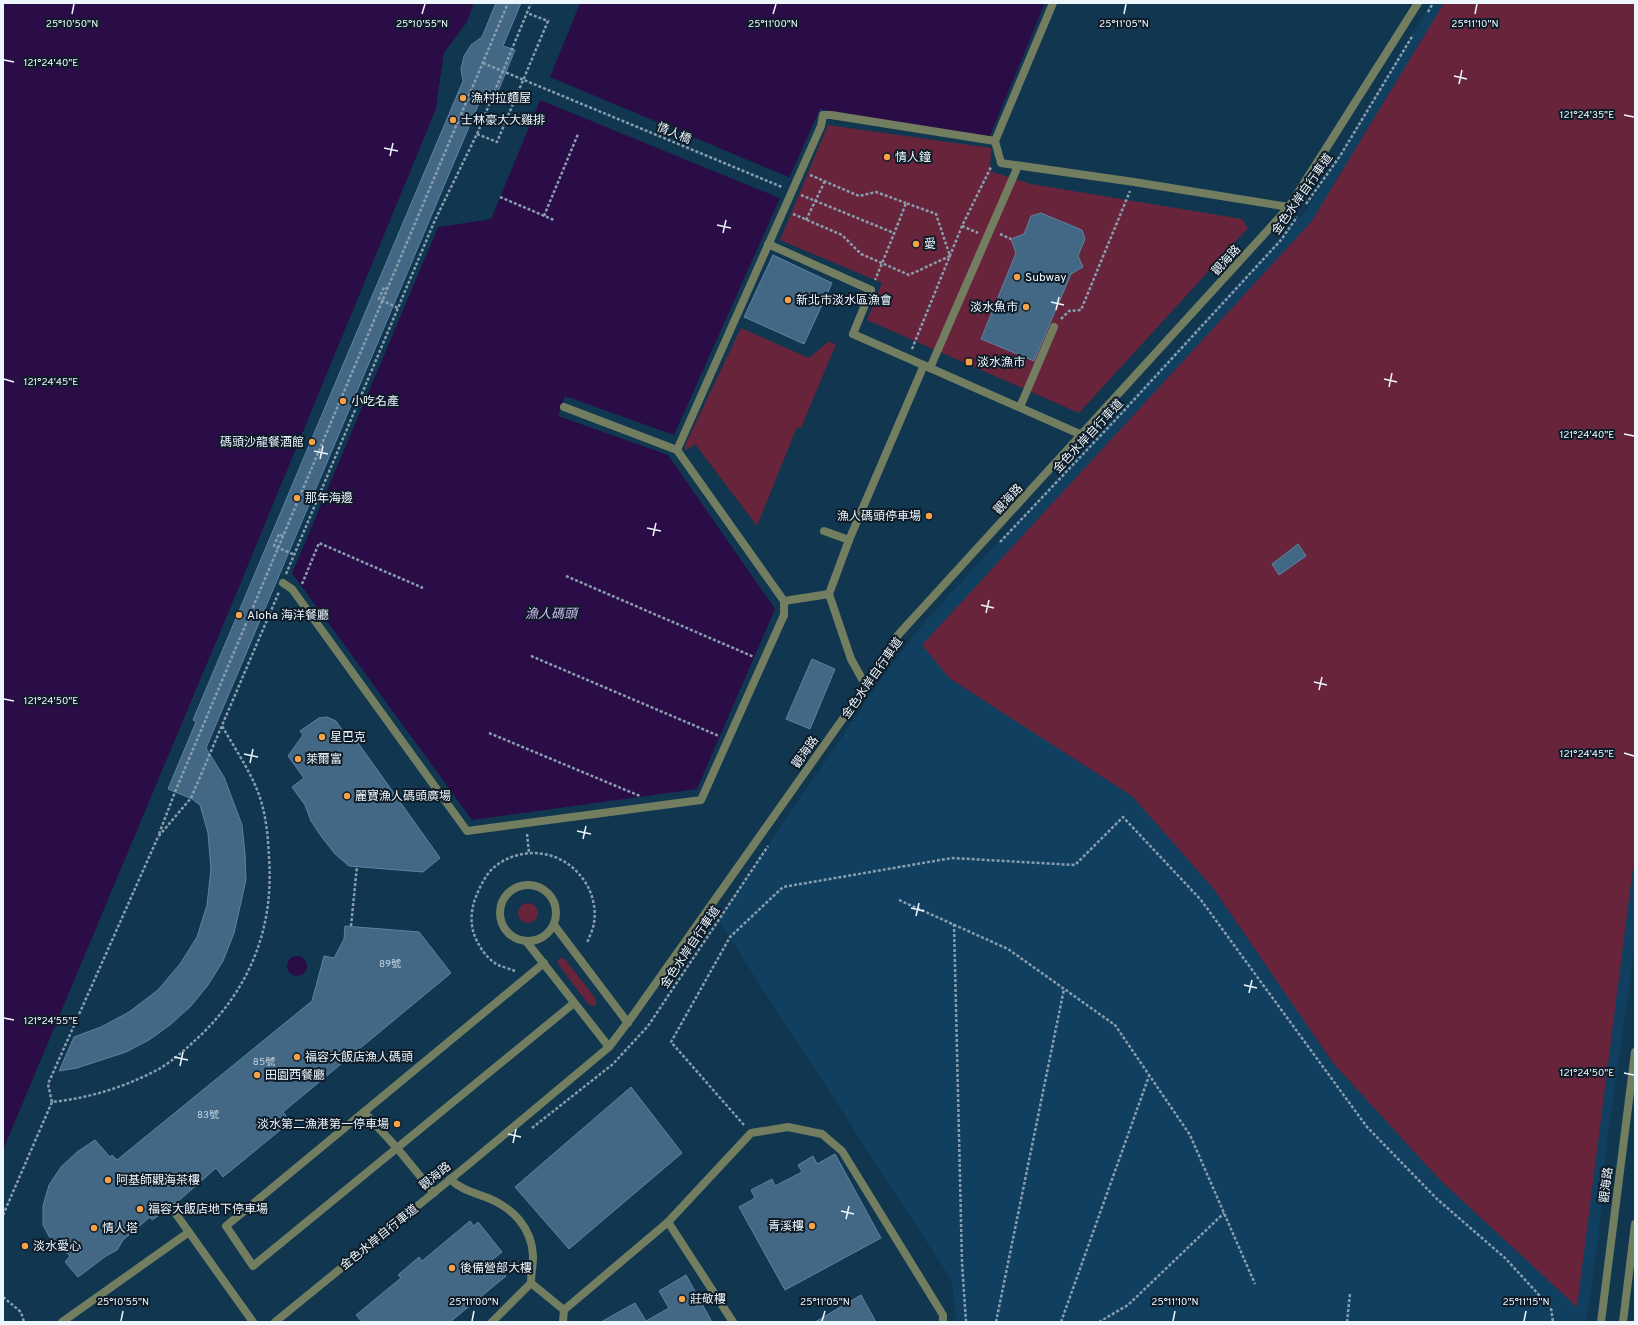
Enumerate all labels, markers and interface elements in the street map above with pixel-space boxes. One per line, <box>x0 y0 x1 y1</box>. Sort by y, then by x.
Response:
text: 25°10'50"N <box>46 18 98 31</box>
text: 25°10'55"N <box>396 18 448 31</box>
text: 25°11'00"N <box>748 18 798 31</box>
text: 25°11'05"N <box>1099 18 1149 31</box>
text: 25°11'10"N <box>1451 18 1499 31</box>
text: 121°24'40"E <box>24 57 78 70</box>
place label: 漁村拉麵屋 <box>471 91 531 107</box>
marker: 漁村拉麵屋 <box>458 93 468 103</box>
text: 121°24'35"E <box>1560 109 1614 122</box>
place label: 士林豪大大雞排 <box>461 113 545 129</box>
marker: 士林豪大大雞排 <box>448 115 458 125</box>
street label: 情人橋 <box>654 120 693 148</box>
place label: 情人鐘 <box>895 150 931 166</box>
street label: 金色水岸自行車道 <box>1269 151 1337 238</box>
marker: 情人鐘 <box>882 152 892 162</box>
place label: 愛 <box>924 237 936 253</box>
marker: 愛 <box>911 239 921 249</box>
street label: 觀海路 <box>1209 242 1245 279</box>
place label: Subway <box>1025 270 1067 286</box>
marker: Subway <box>1012 272 1022 282</box>
place label: 新北市淡水區漁會 <box>796 293 892 309</box>
marker: 新北市淡水區漁會 <box>783 295 793 305</box>
place label: 淡水魚市 <box>970 300 1018 316</box>
marker: 淡水魚市 <box>1021 302 1031 312</box>
place label: 淡水漁市 <box>977 355 1025 371</box>
marker: 淡水漁市 <box>964 357 974 367</box>
text: 121°24'45"E <box>24 376 78 389</box>
place label: 小吃名產 <box>351 394 399 410</box>
marker: 小吃名產 <box>338 396 348 406</box>
street label: 金色水岸自行車道 <box>1050 396 1127 477</box>
text: 121°24'40"E <box>1560 429 1614 442</box>
place label: 碼頭沙龍餐酒館 <box>220 435 304 451</box>
marker: 碼頭沙龍餐酒館 <box>307 437 317 447</box>
street label: 觀海路 <box>991 481 1027 518</box>
place label: 那年海邊 <box>305 491 353 507</box>
marker: 那年海邊 <box>292 493 302 503</box>
place label: 漁人碼頭停車場 <box>837 509 921 525</box>
marker: 漁人碼頭停車場 <box>924 511 934 521</box>
water label: 漁人碼頭 <box>525 607 580 623</box>
place label: Aloha 海洋餐廳 <box>247 608 329 624</box>
marker: Aloha 海洋餐廳 <box>234 610 244 620</box>
street label: 金色水岸自行車道 <box>839 635 907 722</box>
text: 121°24'50"E <box>24 695 78 708</box>
place label: 星巴克 <box>330 730 366 746</box>
marker: 星巴克 <box>317 732 327 742</box>
street label: 觀海路 <box>789 733 823 772</box>
text: 121°24'45"E <box>1560 748 1614 761</box>
place label: 萊爾富 <box>306 752 342 768</box>
marker: 萊爾富 <box>293 754 303 764</box>
place label: 麗寶漁人碼頭廣場 <box>355 789 451 805</box>
marker: 麗寶漁人碼頭廣場 <box>342 791 352 801</box>
street label: 金色水岸自行車道 <box>657 903 724 992</box>
house number: 89號 <box>379 958 401 971</box>
text: 121°24'55"E <box>24 1015 78 1028</box>
place label: 福容大飯店漁人碼頭 <box>305 1050 413 1066</box>
marker: 福容大飯店漁人碼頭 <box>292 1052 302 1062</box>
house number: 85號 <box>253 1056 275 1069</box>
text: 121°24'50"E <box>1560 1067 1614 1080</box>
place label: 田園西餐廳 <box>265 1068 325 1084</box>
marker: 田園西餐廳 <box>252 1070 262 1080</box>
house number: 83號 <box>197 1109 219 1122</box>
place label: 淡水第二漁港第一停車場 <box>257 1117 389 1133</box>
marker: 淡水第二漁港第一停車場 <box>392 1119 402 1129</box>
street label: 觀海路 <box>417 1159 455 1194</box>
street label: 觀海路 <box>1597 1166 1617 1204</box>
place label: 阿基師觀海茶樓 <box>116 1173 200 1189</box>
marker: 阿基師觀海茶樓 <box>103 1175 113 1185</box>
street label: 金色水岸自行車道 <box>337 1201 422 1274</box>
place label: 福容大飯店地下停車場 <box>148 1202 268 1218</box>
marker: 福容大飯店地下停車場 <box>135 1204 145 1214</box>
place label: 青溪樓 <box>768 1219 804 1235</box>
place label: 情人塔 <box>102 1221 138 1237</box>
marker: 青溪樓 <box>807 1221 817 1231</box>
marker: 情人塔 <box>89 1223 99 1233</box>
place label: 淡水愛心 <box>33 1239 81 1255</box>
marker: 淡水愛心 <box>20 1241 30 1251</box>
place label: 後備營部大樓 <box>460 1261 532 1277</box>
marker: 後備營部大樓 <box>447 1263 457 1273</box>
place label: 莊敬樓 <box>690 1292 726 1308</box>
marker: 莊敬樓 <box>677 1294 687 1304</box>
text: 25°10'55"N <box>97 1296 149 1309</box>
text: 25°11'00"N <box>449 1296 499 1309</box>
text: 25°11'05"N <box>800 1296 850 1309</box>
text: 25°11'10"N <box>1151 1296 1199 1309</box>
text: 25°11'15"N <box>1502 1296 1550 1309</box>

